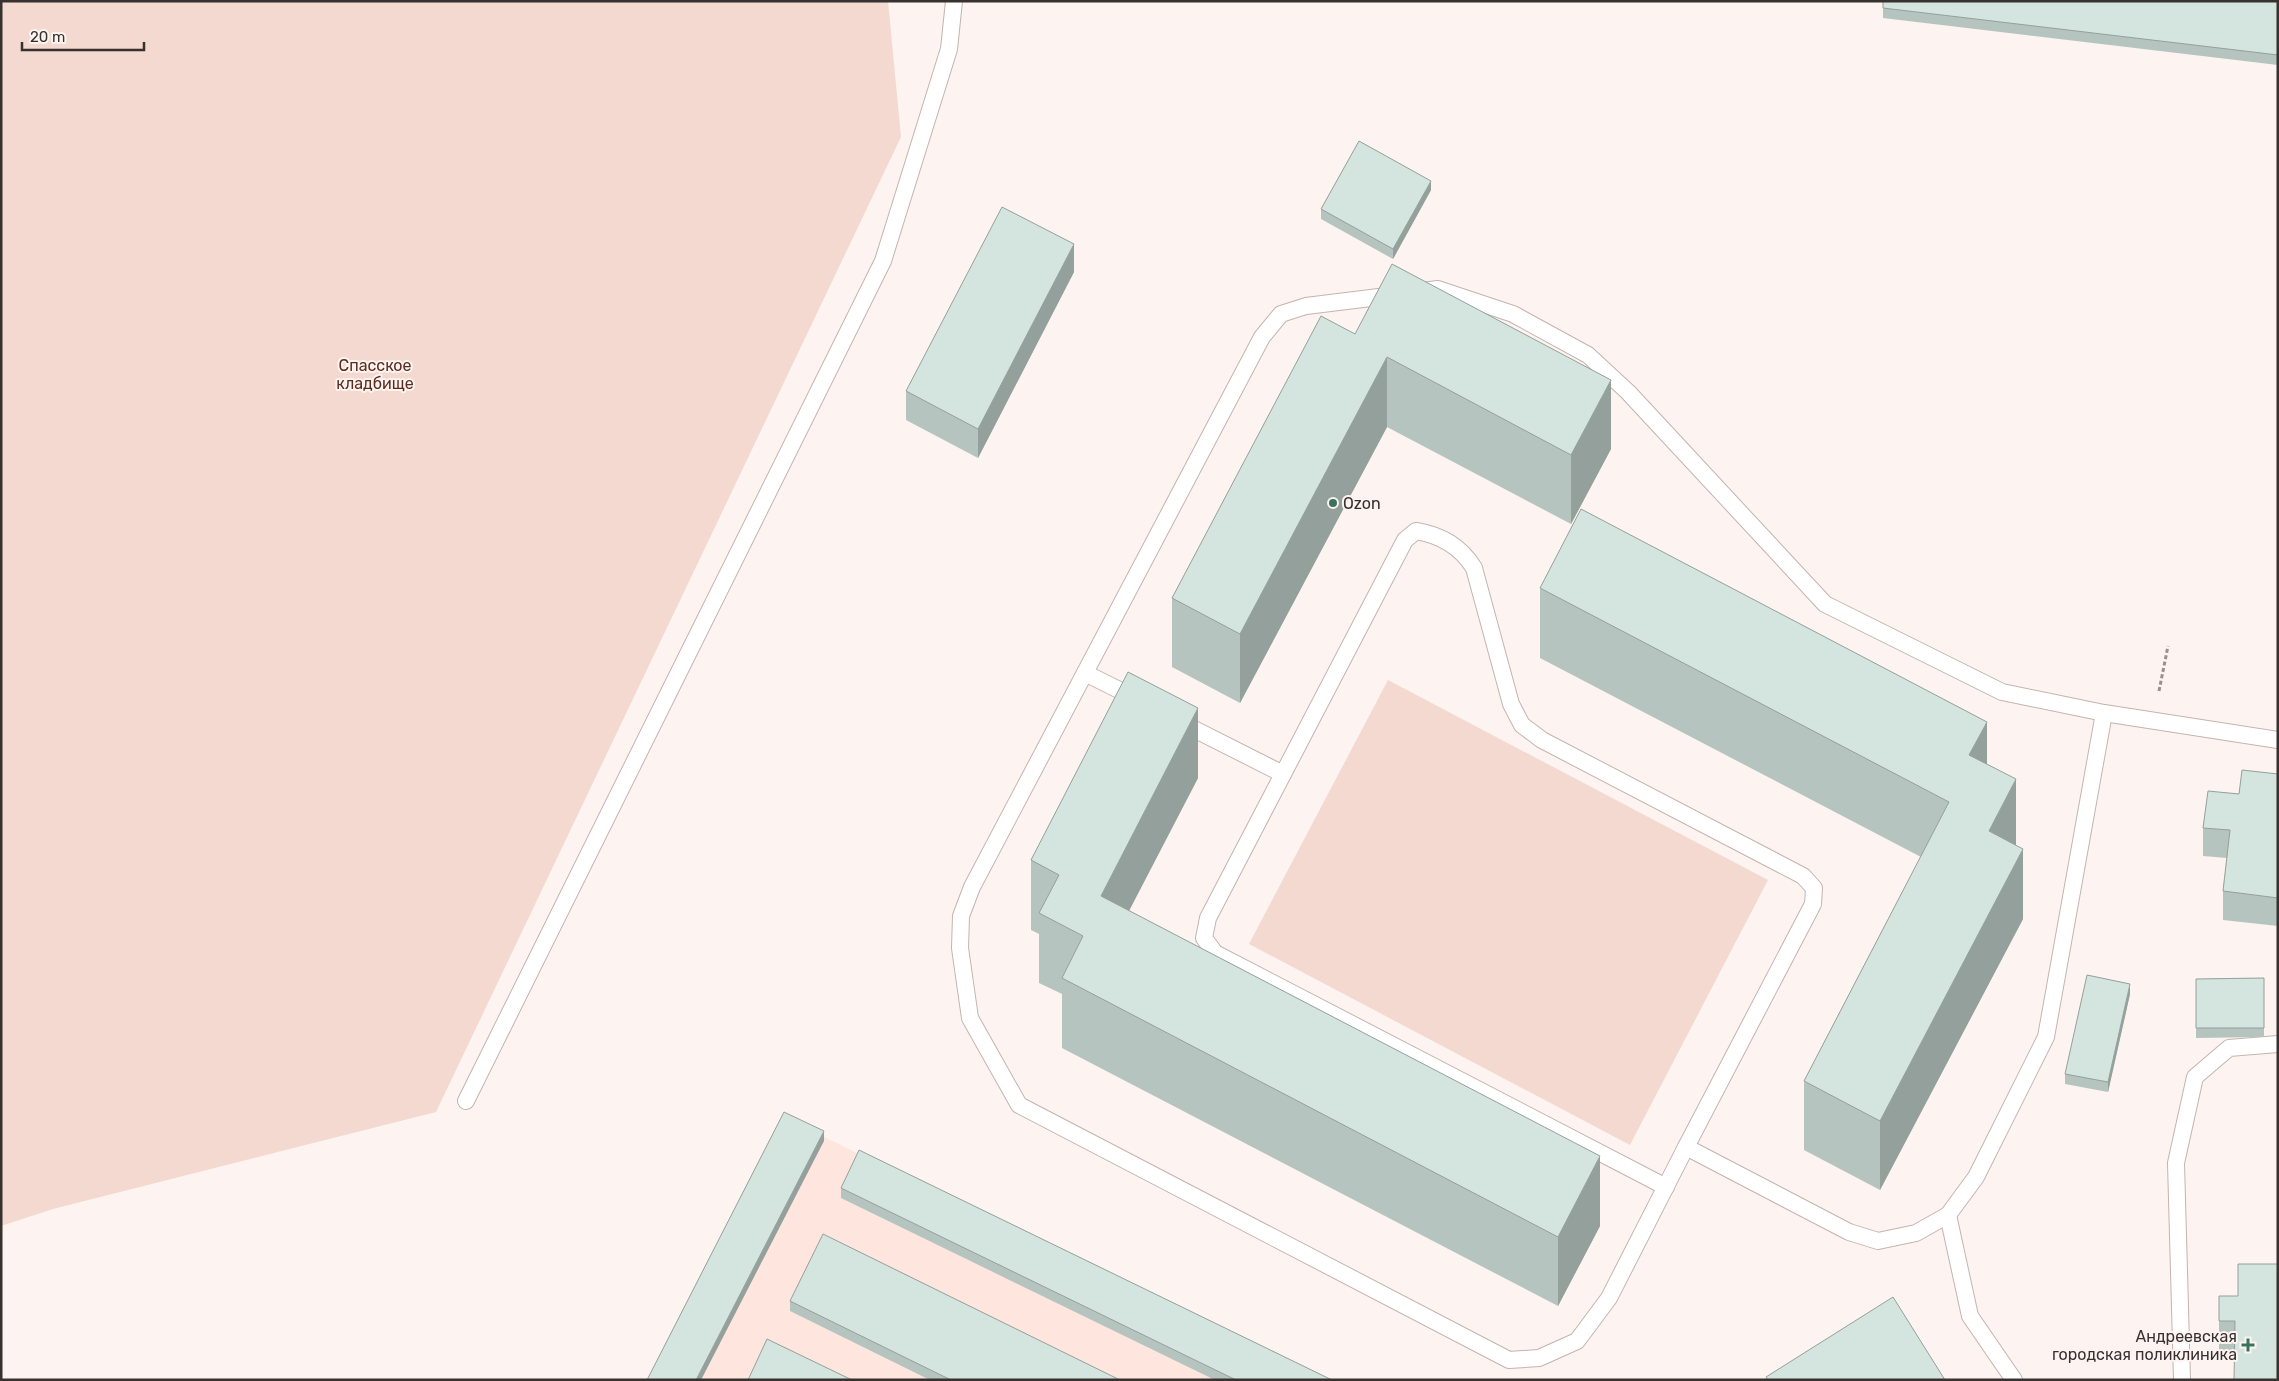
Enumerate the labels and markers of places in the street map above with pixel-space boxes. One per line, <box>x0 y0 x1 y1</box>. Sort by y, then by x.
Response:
place label: Ozon <box>1343 494 1381 513</box>
marker: Ozon <box>1327 497 1339 509</box>
place label: Андреевская городская поликлиника <box>2052 1327 2237 1364</box>
marker: Андреевская городская поликлиника <box>2241 1338 2255 1352</box>

